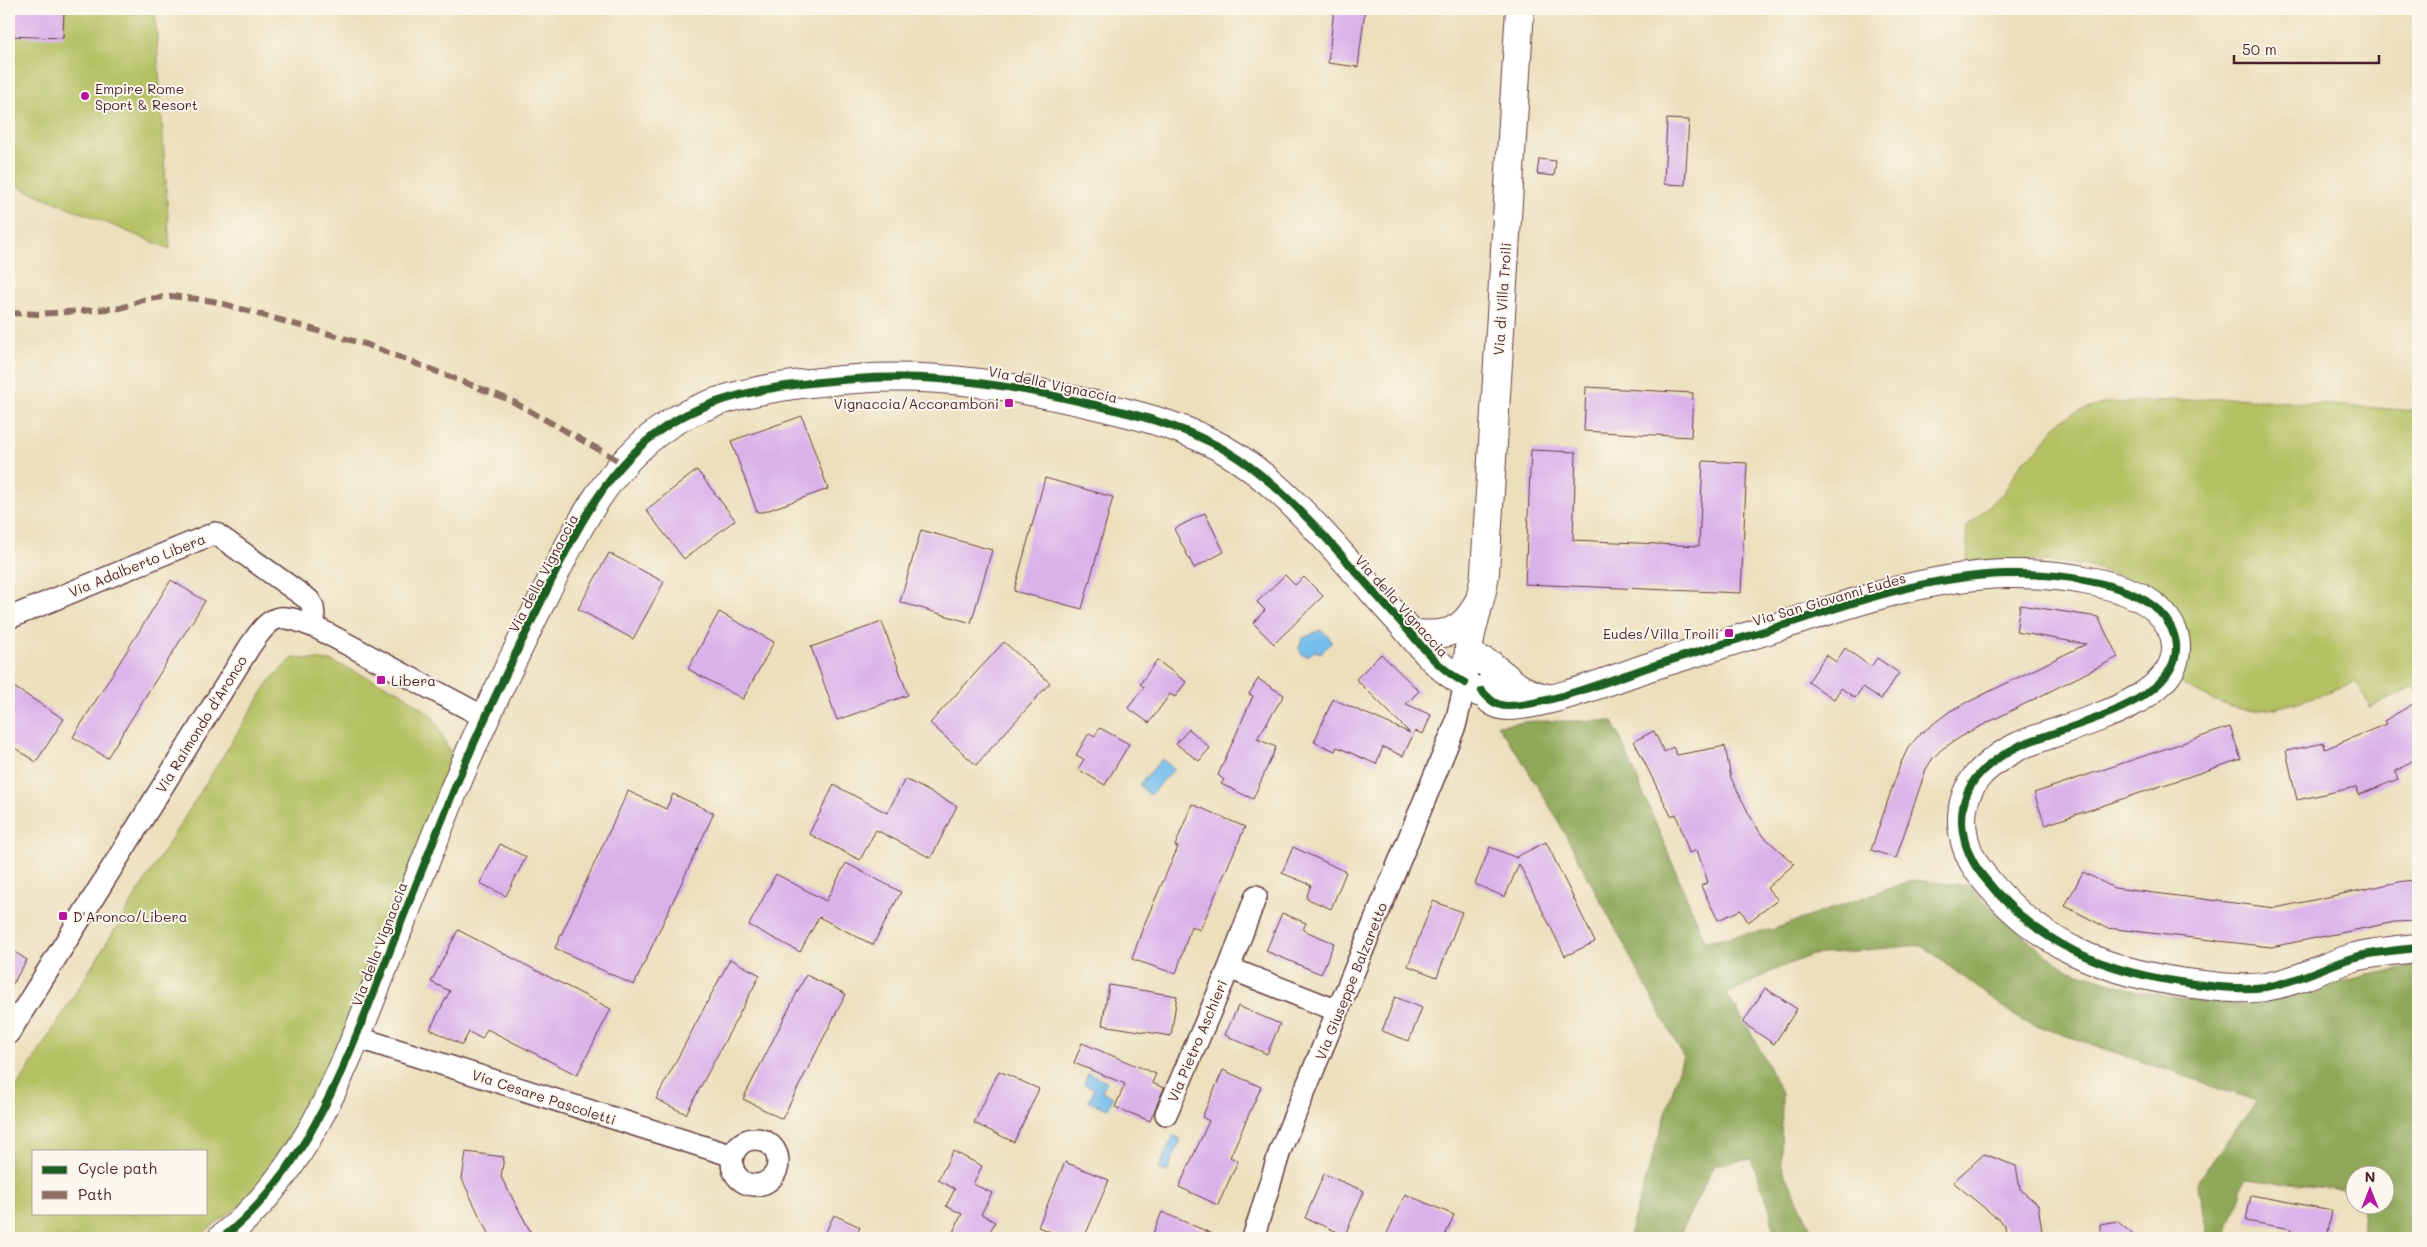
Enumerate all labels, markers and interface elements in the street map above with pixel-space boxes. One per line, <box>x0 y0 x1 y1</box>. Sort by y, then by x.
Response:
scale bar <box>2234 32 2380 64</box>
text: 50 m <box>2242 39 2277 59</box>
place label: Empire Rome Sport & Resort <box>95 79 198 114</box>
marker: Empire Rome Sport & Resort <box>79 90 91 102</box>
street label: Via di Villa Troili <box>1489 242 1515 356</box>
street label: Via della Vignaccia <box>987 361 1119 407</box>
place label: Vignaccia/Accoramboni <box>834 394 999 413</box>
marker: Vignaccia/Accoramboni <box>1003 397 1015 409</box>
street label: Via della Vignaccia <box>504 510 582 636</box>
street label: Via Adalberto Libera <box>66 529 208 601</box>
street label: Via della Vignaccia <box>1351 551 1453 661</box>
street label: Via San Giovanni Eudes <box>1750 568 1908 630</box>
place label: Eudes/Villa Troili <box>1603 624 1719 643</box>
marker: Eudes/Villa Troili <box>1723 627 1735 639</box>
street label: Via Raimondo d'Aronco <box>151 652 251 796</box>
place label: Libera <box>391 671 436 690</box>
marker: Libera <box>375 674 387 686</box>
street label: Via della Vignaccia <box>347 879 411 1009</box>
street label: Via Giuseppe Balzaretto <box>1311 899 1391 1063</box>
place label: D'Aronco/Libera <box>73 907 187 926</box>
marker: D'Aronco/Libera <box>57 910 69 922</box>
street label: Via Pietro Aschieri <box>1163 977 1231 1105</box>
street label: Via Cesare Pascoletti <box>470 1065 618 1129</box>
legend <box>32 1150 208 1214</box>
text: Cycle path <box>78 1158 157 1178</box>
north arrow <box>2344 1164 2394 1214</box>
text: N <box>2365 1167 2375 1186</box>
text: Path <box>78 1184 112 1204</box>

